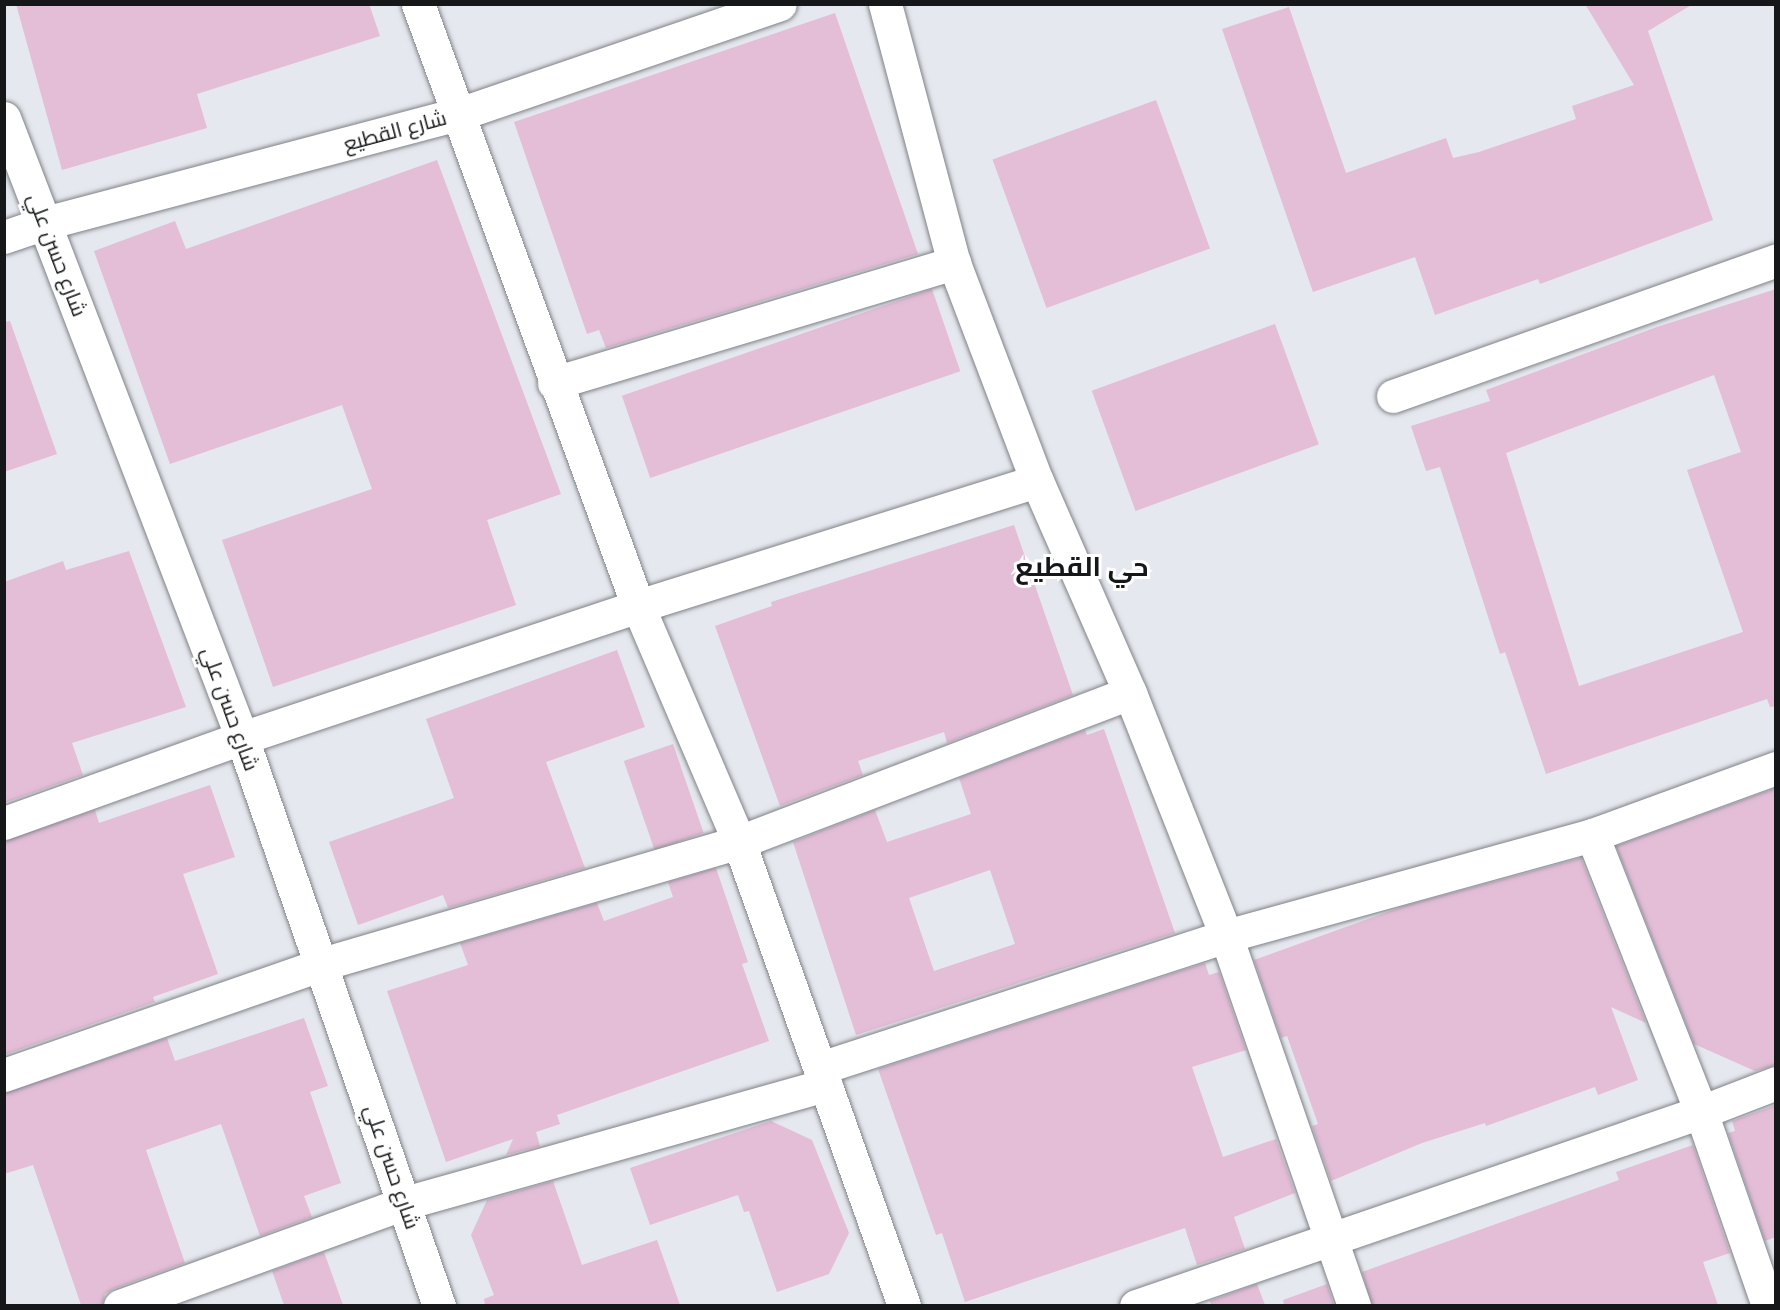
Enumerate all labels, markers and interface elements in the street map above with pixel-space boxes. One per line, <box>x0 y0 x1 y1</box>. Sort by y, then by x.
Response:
street label: شارع القطيع <box>341 105 449 157</box>
street label: شارع حسن علي <box>22 190 92 320</box>
district label: حي القطيع <box>1015 552 1149 584</box>
street label: شارع حسن علي <box>196 644 264 774</box>
street label: شارع حسن علي <box>359 1102 425 1232</box>

